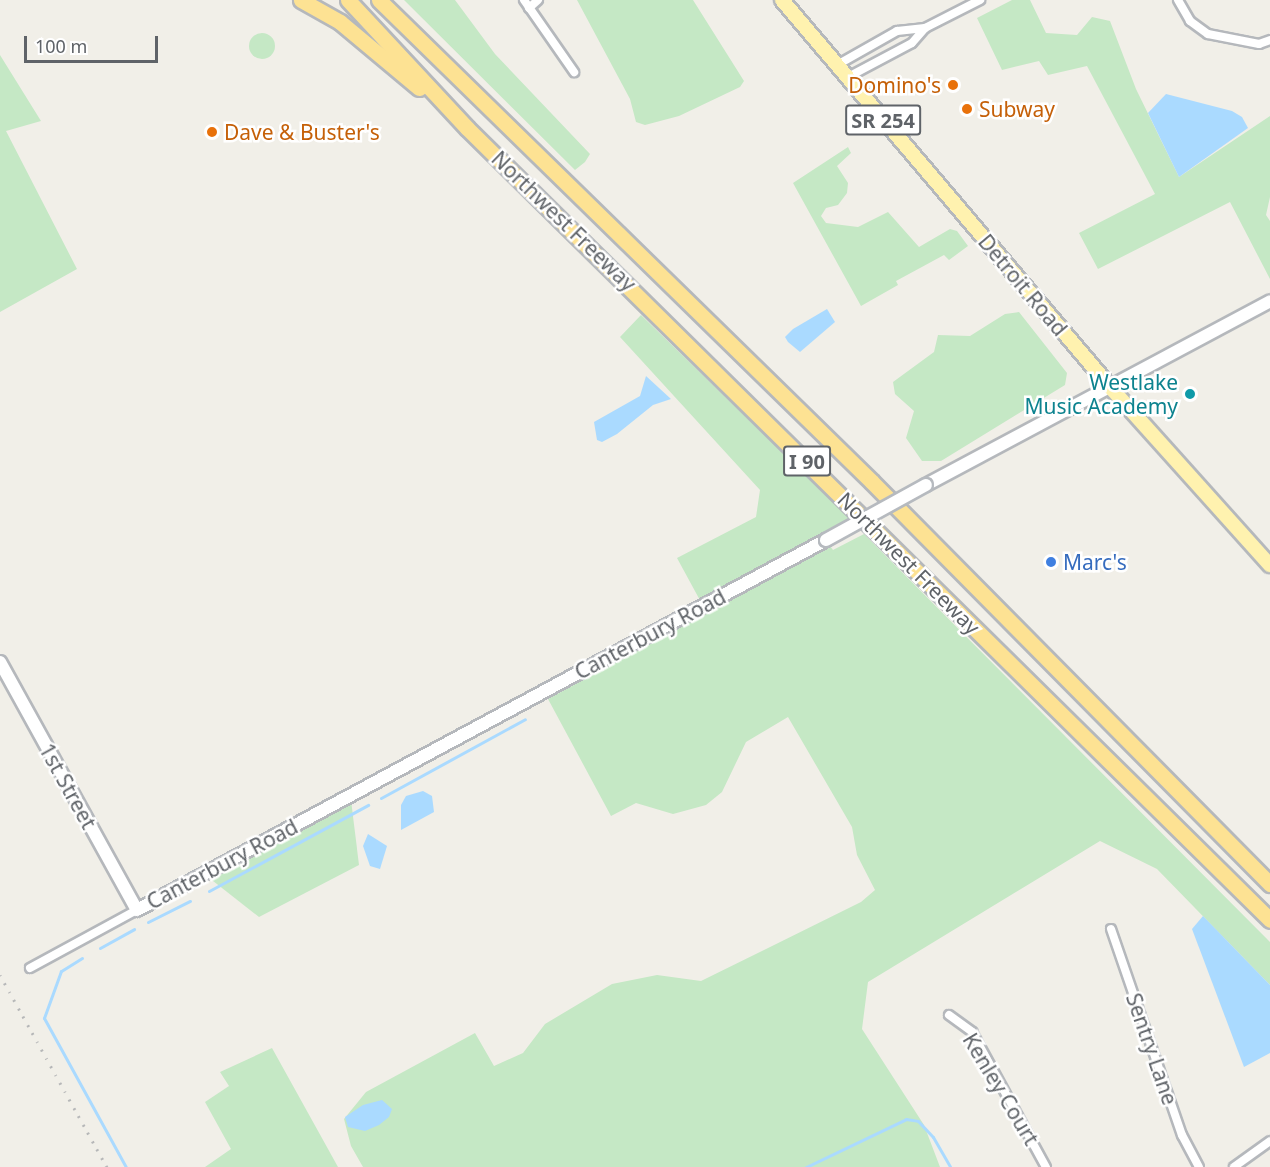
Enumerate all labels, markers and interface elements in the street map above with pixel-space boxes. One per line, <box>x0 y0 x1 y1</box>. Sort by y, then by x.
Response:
scale bar <box>27 24 160 62</box>
text: 100 m <box>35 34 87 58</box>
place label: Domino's <box>848 72 941 98</box>
marker: Domino's <box>946 78 960 92</box>
place label: Subway <box>979 96 1055 122</box>
marker: Subway <box>960 102 974 116</box>
road number: SR 254 <box>844 103 922 137</box>
place label: Dave & Buster's <box>224 119 380 145</box>
marker: Dave & Buster's <box>205 125 219 139</box>
street label: Northwest Freeway <box>487 146 641 296</box>
street label: Detroit Road <box>973 229 1073 341</box>
place label: Westlake Music Academy <box>1025 369 1178 419</box>
marker: Westlake Music Academy <box>1183 387 1197 401</box>
road number: I 90 <box>783 444 831 478</box>
street label: Northwest Freeway <box>833 487 985 639</box>
place label: Marc's <box>1063 549 1127 575</box>
marker: Marc's <box>1044 555 1058 569</box>
street label: Canterbury Road <box>570 584 730 684</box>
street label: 1st Street <box>34 739 102 833</box>
street label: Canterbury Road <box>142 814 302 914</box>
street label: Sentry Lane <box>1121 990 1183 1108</box>
street label: Kenley Court <box>958 1028 1044 1150</box>

